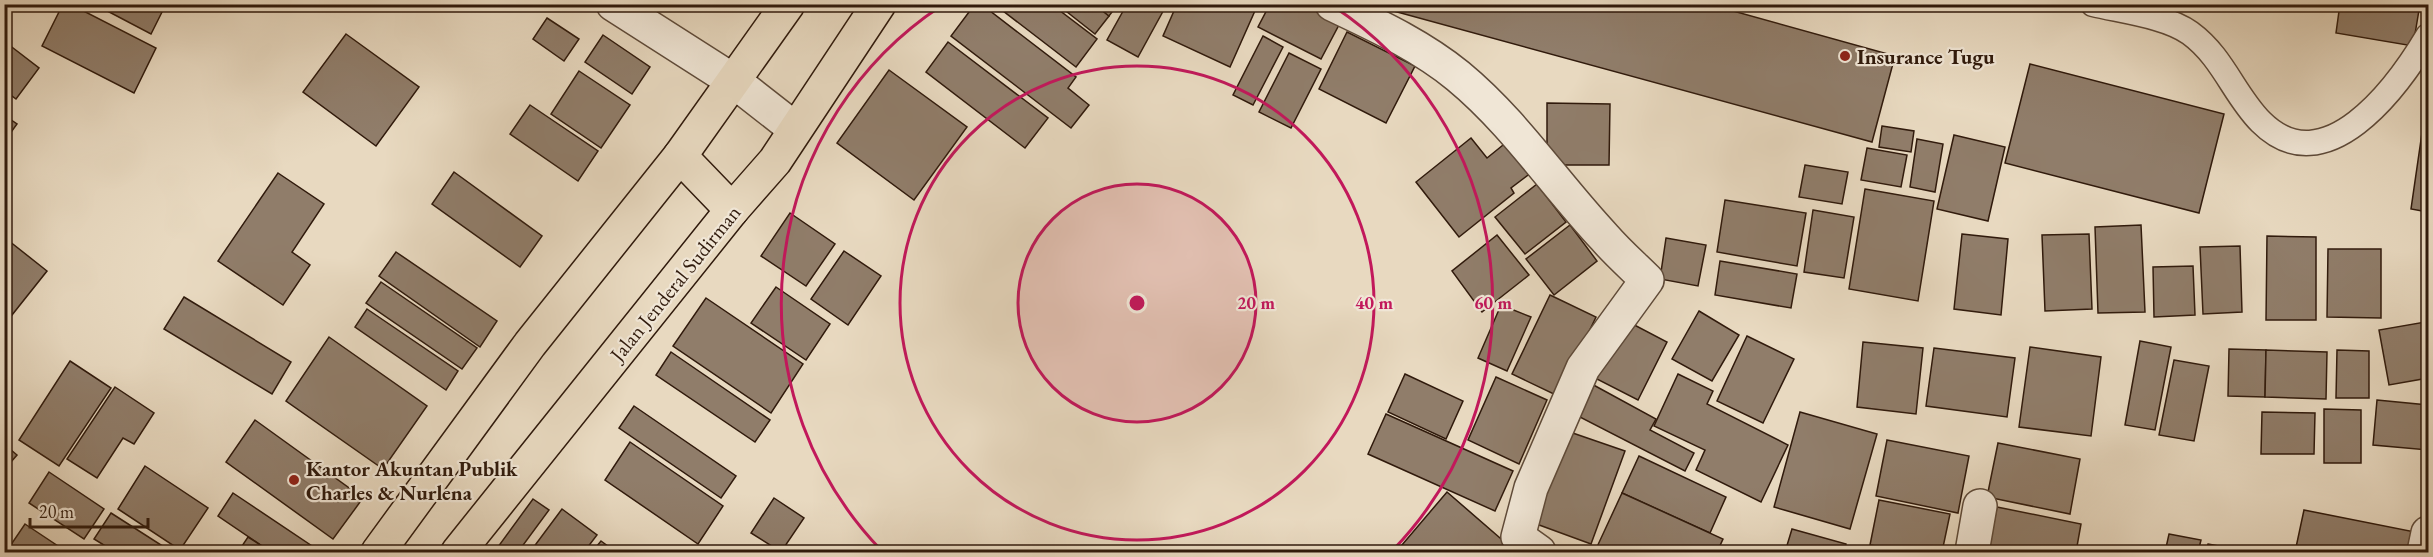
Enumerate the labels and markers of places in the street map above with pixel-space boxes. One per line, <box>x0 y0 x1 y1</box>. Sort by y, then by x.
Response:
place label: Insurance Tugu <box>1857 43 1995 70</box>
marker: Insurance Tugu <box>1838 49 1852 63</box>
centre of rings <box>1127 293 1147 313</box>
place label: Kantor Akuntan Publik Charles & Nurlena <box>306 455 518 506</box>
marker: Kantor Akuntan Publik Charles & Nurlena <box>287 473 301 487</box>

